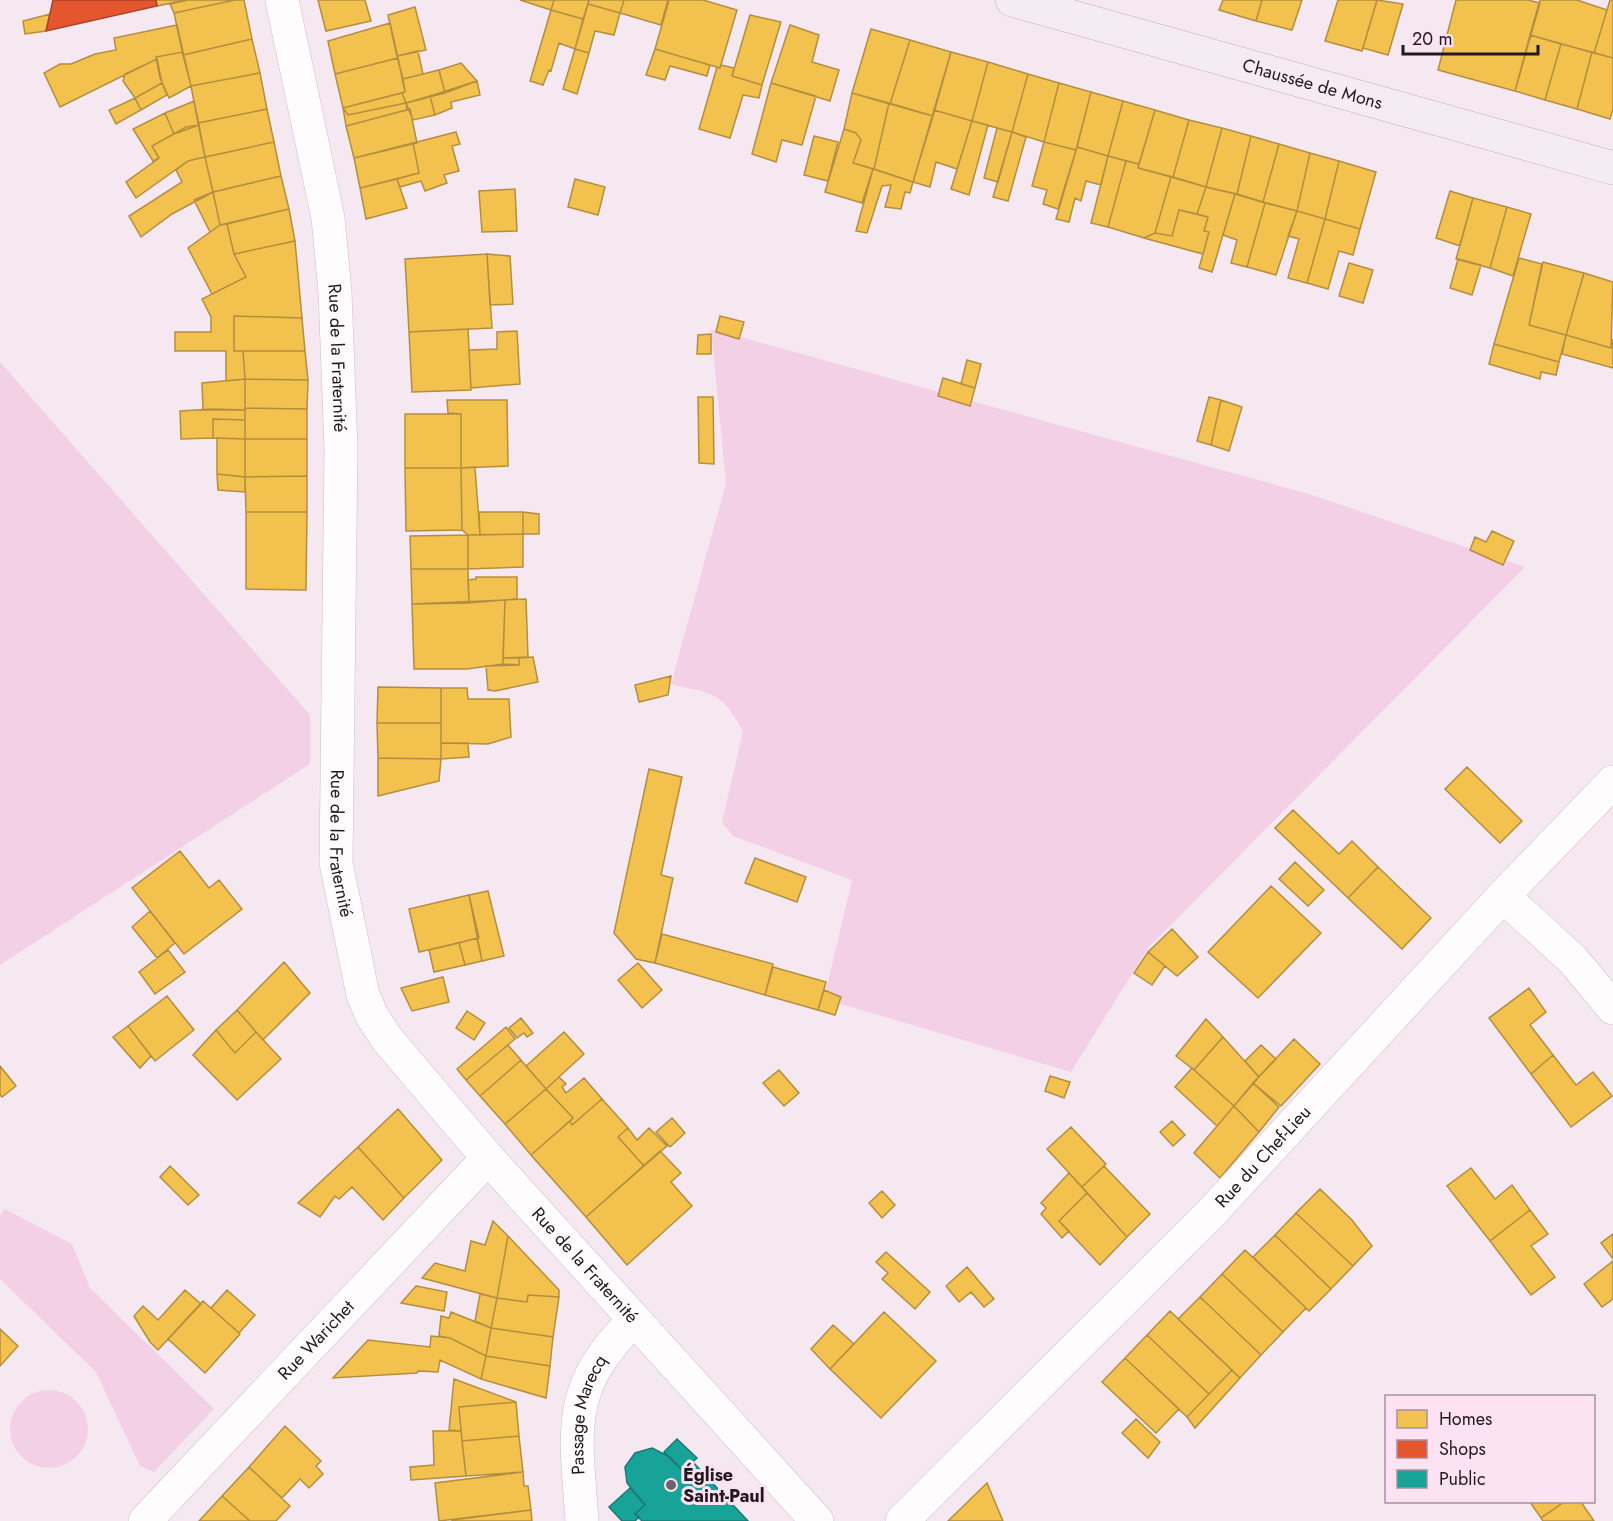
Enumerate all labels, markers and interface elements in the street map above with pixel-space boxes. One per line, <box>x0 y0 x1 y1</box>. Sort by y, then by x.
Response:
scale bar <box>1403 18 1538 56</box>
text: 20 m <box>1412 26 1452 52</box>
street label: Chaussée de Mons <box>1239 52 1386 116</box>
street label: Rue de la Fraternité <box>321 282 353 432</box>
street label: Rue de la Fraternité <box>323 769 360 919</box>
street label: Rue du Chef-Lieu <box>1209 1100 1317 1214</box>
street label: Rue de la Fraternité <box>526 1201 645 1329</box>
street label: Rue Warichet <box>272 1294 361 1386</box>
street label: Passage Marecq <box>564 1350 613 1476</box>
legend <box>1385 1395 1595 1503</box>
text: Homes <box>1439 1406 1492 1432</box>
text: Shops <box>1439 1436 1486 1462</box>
place label: Église Saint-Paul <box>683 1462 765 1509</box>
text: Public <box>1439 1466 1486 1492</box>
marker: Église Saint-Paul <box>664 1478 678 1492</box>

